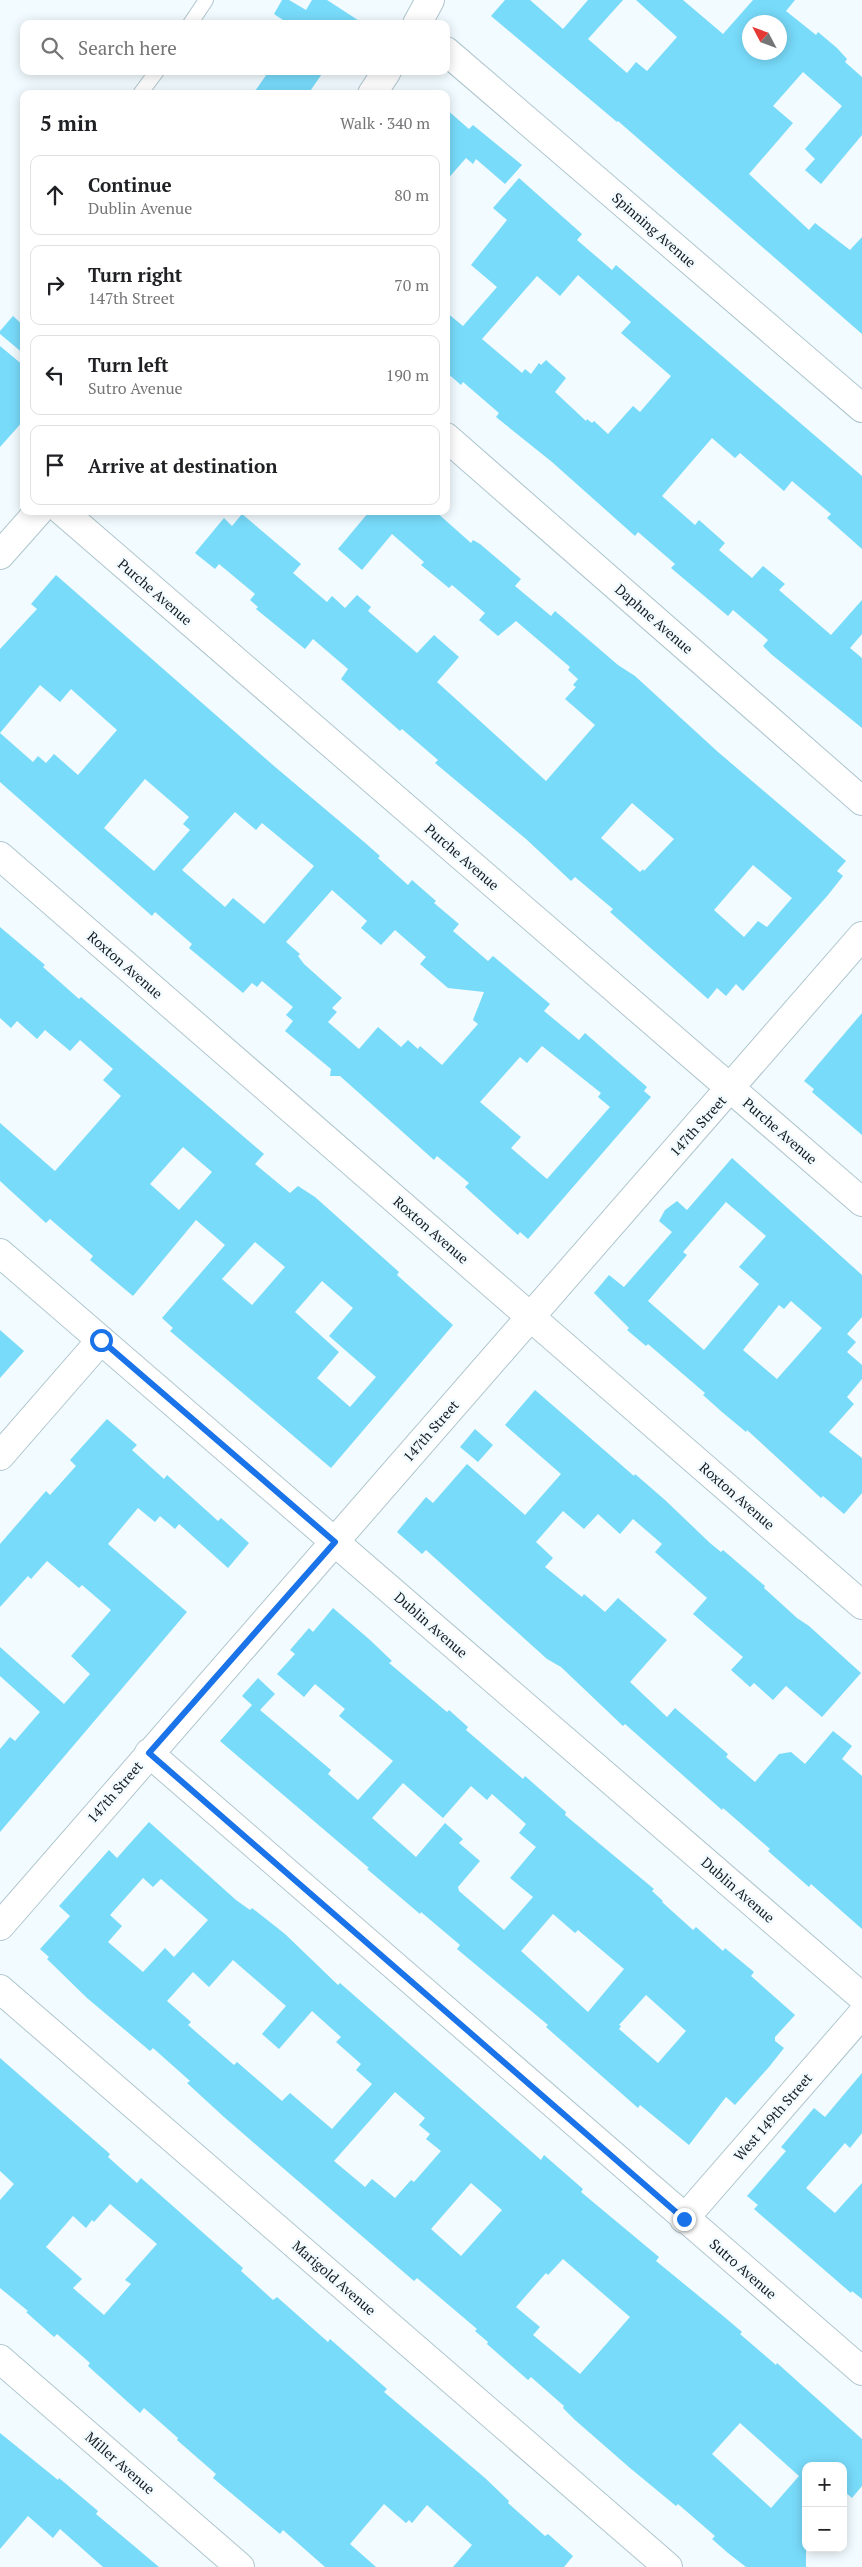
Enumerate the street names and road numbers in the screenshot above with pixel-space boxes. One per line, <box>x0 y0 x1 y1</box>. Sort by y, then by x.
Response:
street label: Spinning Avenue <box>608 188 700 271</box>
street label: Purche Avenue <box>114 554 196 629</box>
street label: Daphne Avenue <box>611 579 697 658</box>
street label: Purche Avenue <box>421 819 503 894</box>
street label: Roxton Avenue <box>84 927 167 1003</box>
street label: 147th Street <box>665 1090 731 1160</box>
street label: Purche Avenue <box>739 1093 821 1168</box>
street label: Roxton Avenue <box>390 1192 473 1268</box>
street label: 147th Street <box>399 1395 463 1466</box>
street label: Roxton Avenue <box>696 1458 779 1534</box>
street label: Dublin Avenue <box>391 1588 472 1662</box>
street label: 147th Street <box>83 1756 147 1827</box>
street label: Dublin Avenue <box>698 1853 779 1927</box>
street label: West 149th Street <box>729 2068 817 2165</box>
street label: Sutro Avenue <box>706 2234 781 2303</box>
street label: Marigold Avenue <box>289 2236 380 2319</box>
street label: Miller Avenue <box>82 2427 159 2498</box>

